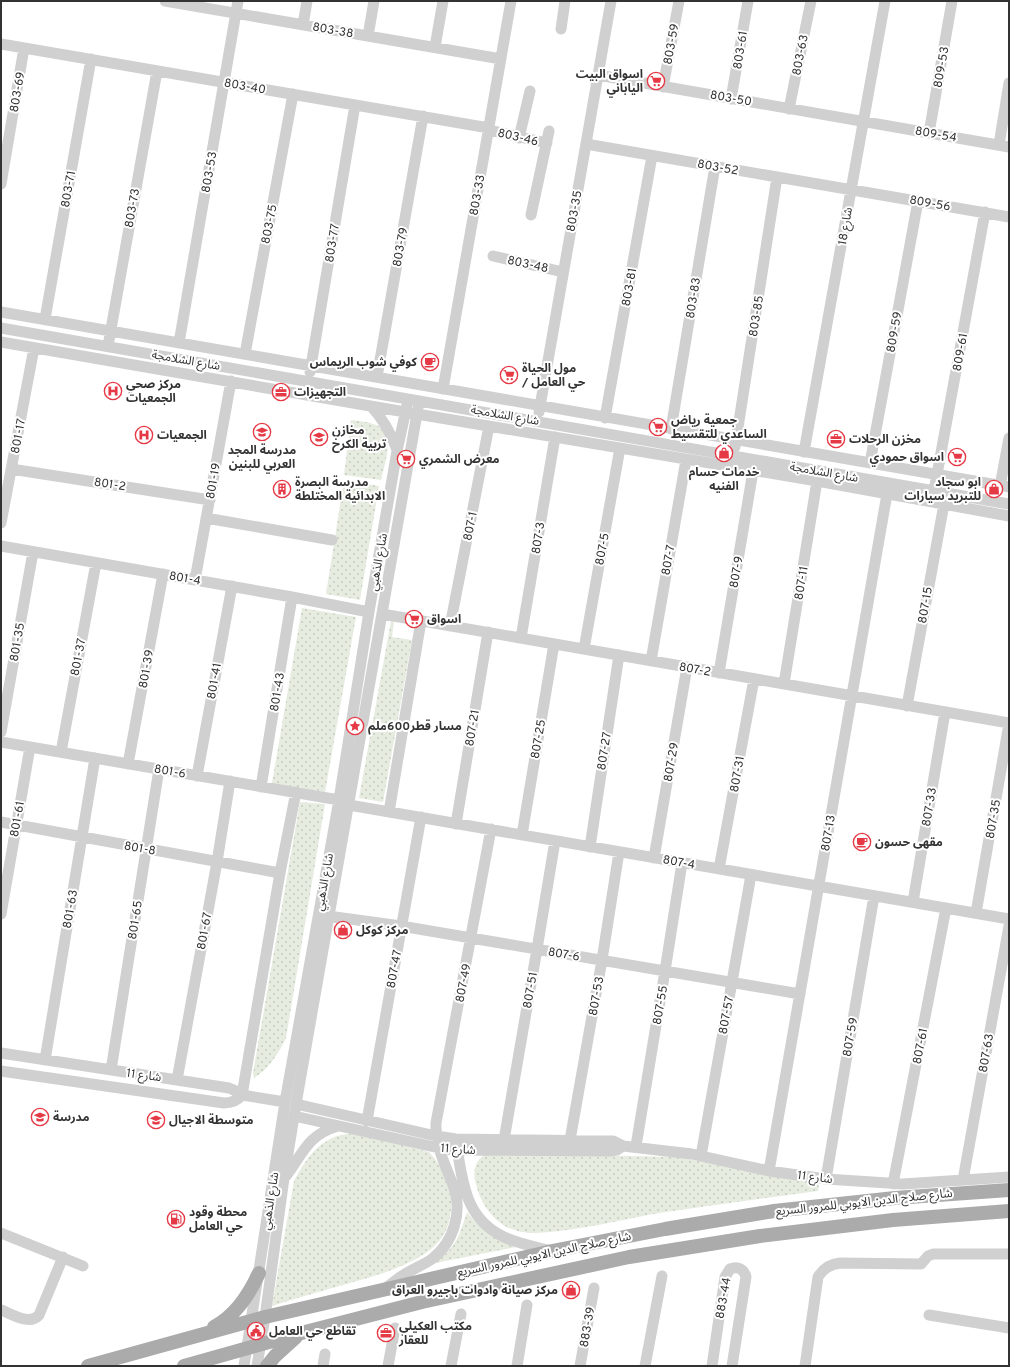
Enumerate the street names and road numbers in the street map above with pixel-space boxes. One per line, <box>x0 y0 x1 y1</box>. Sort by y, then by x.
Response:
street label: 803-38 <box>311 20 355 42</box>
street label: 803-59 <box>661 22 683 66</box>
street label: 803-61 <box>730 30 752 70</box>
street label: 803-63 <box>789 33 813 77</box>
street label: 809-53 <box>930 45 953 89</box>
street label: 803-69 <box>7 71 29 114</box>
street label: 803-40 <box>223 75 267 99</box>
street label: 803-50 <box>709 87 753 111</box>
street label: 809-54 <box>914 123 958 147</box>
street label: 803-46 <box>496 126 540 150</box>
street label: 803-53 <box>198 150 221 194</box>
street label: 803-52 <box>696 156 740 179</box>
street label: 803-71 <box>58 169 80 209</box>
street label: 803-33 <box>467 173 489 217</box>
street label: 803-73 <box>122 187 144 229</box>
street label: 803-35 <box>563 189 586 233</box>
street label: 809-56 <box>908 193 952 215</box>
street label: 803-75 <box>258 203 282 245</box>
street label: شارع 18 <box>835 206 857 246</box>
street label: 803-77 <box>322 223 344 264</box>
street label: 803-79 <box>390 226 412 268</box>
street label: 803-48 <box>506 253 550 277</box>
street label: 803-81 <box>619 267 641 308</box>
street label: 803-83 <box>683 276 705 320</box>
street label: 803-85 <box>746 294 768 338</box>
street label: 809-59 <box>884 310 906 354</box>
street label: 809-61 <box>950 332 972 373</box>
street label: شارع الشلامجة <box>150 347 221 375</box>
street label: شارع الشلامجة <box>469 402 540 430</box>
street label: 801-17 <box>8 417 30 455</box>
street label: شارع الشلامجة <box>788 459 859 487</box>
street label: 801-19 <box>203 462 225 500</box>
street label: 801-2 <box>93 475 127 495</box>
street label: 807-1 <box>460 510 482 542</box>
street label: 807-3 <box>529 521 549 555</box>
street label: شارع الذهبي <box>366 532 393 592</box>
street label: 807-5 <box>592 532 614 567</box>
street label: 807-7 <box>658 544 680 577</box>
street label: 807-9 <box>726 555 748 589</box>
street label: 807-11 <box>791 565 813 601</box>
street label: 801-4 <box>168 568 202 590</box>
street label: 807-15 <box>915 586 937 625</box>
street label: 801-35 <box>7 621 29 663</box>
street label: 801-37 <box>67 637 90 677</box>
street label: 801-39 <box>136 649 158 690</box>
street label: 807-2 <box>678 659 712 681</box>
street label: 801-41 <box>204 662 226 701</box>
street label: 801-43 <box>267 671 289 713</box>
street label: 807-21 <box>462 709 484 748</box>
street label: 807-25 <box>528 718 550 760</box>
street label: 807-27 <box>594 731 616 771</box>
street label: 807-29 <box>661 741 683 783</box>
street label: 807-31 <box>727 755 749 794</box>
street label: 801-6 <box>153 761 187 783</box>
street label: 807-33 <box>919 786 941 828</box>
street label: 807-35 <box>983 798 1005 840</box>
street label: 801-61 <box>7 800 29 838</box>
street label: 807-13 <box>818 814 840 853</box>
street label: 801-8 <box>123 838 157 860</box>
street label: شارع الذهبي <box>312 852 339 912</box>
street label: 807-4 <box>661 852 696 874</box>
street label: 801-63 <box>60 889 82 930</box>
street label: 801-65 <box>125 899 147 941</box>
street label: 801-67 <box>194 911 216 951</box>
street label: 807-6 <box>547 944 581 966</box>
street label: 807-47 <box>384 949 406 990</box>
street label: 807-49 <box>452 962 476 1004</box>
street label: 807-51 <box>520 971 542 1010</box>
street label: 807-53 <box>586 975 608 1017</box>
street label: 807-55 <box>650 984 672 1026</box>
street label: 807-57 <box>716 995 738 1036</box>
street label: 807-59 <box>840 1016 862 1058</box>
street label: 807-61 <box>910 1027 932 1066</box>
street label: 807-63 <box>976 1032 998 1074</box>
street label: شارع 11 <box>125 1066 162 1086</box>
street label: شارع 11 <box>440 1141 476 1159</box>
street label: شارع 11 <box>796 1168 833 1188</box>
street label: شارع الذهبي <box>259 1171 284 1231</box>
street label: شارع صلاح الدين الايوبي للمرور السريع <box>775 1186 953 1221</box>
street label: شارع صلاح الدين الايوبي للمرور السريع <box>456 1229 633 1282</box>
street label: 883-44 <box>713 1276 735 1320</box>
street label: 883-39 <box>577 1306 599 1349</box>

